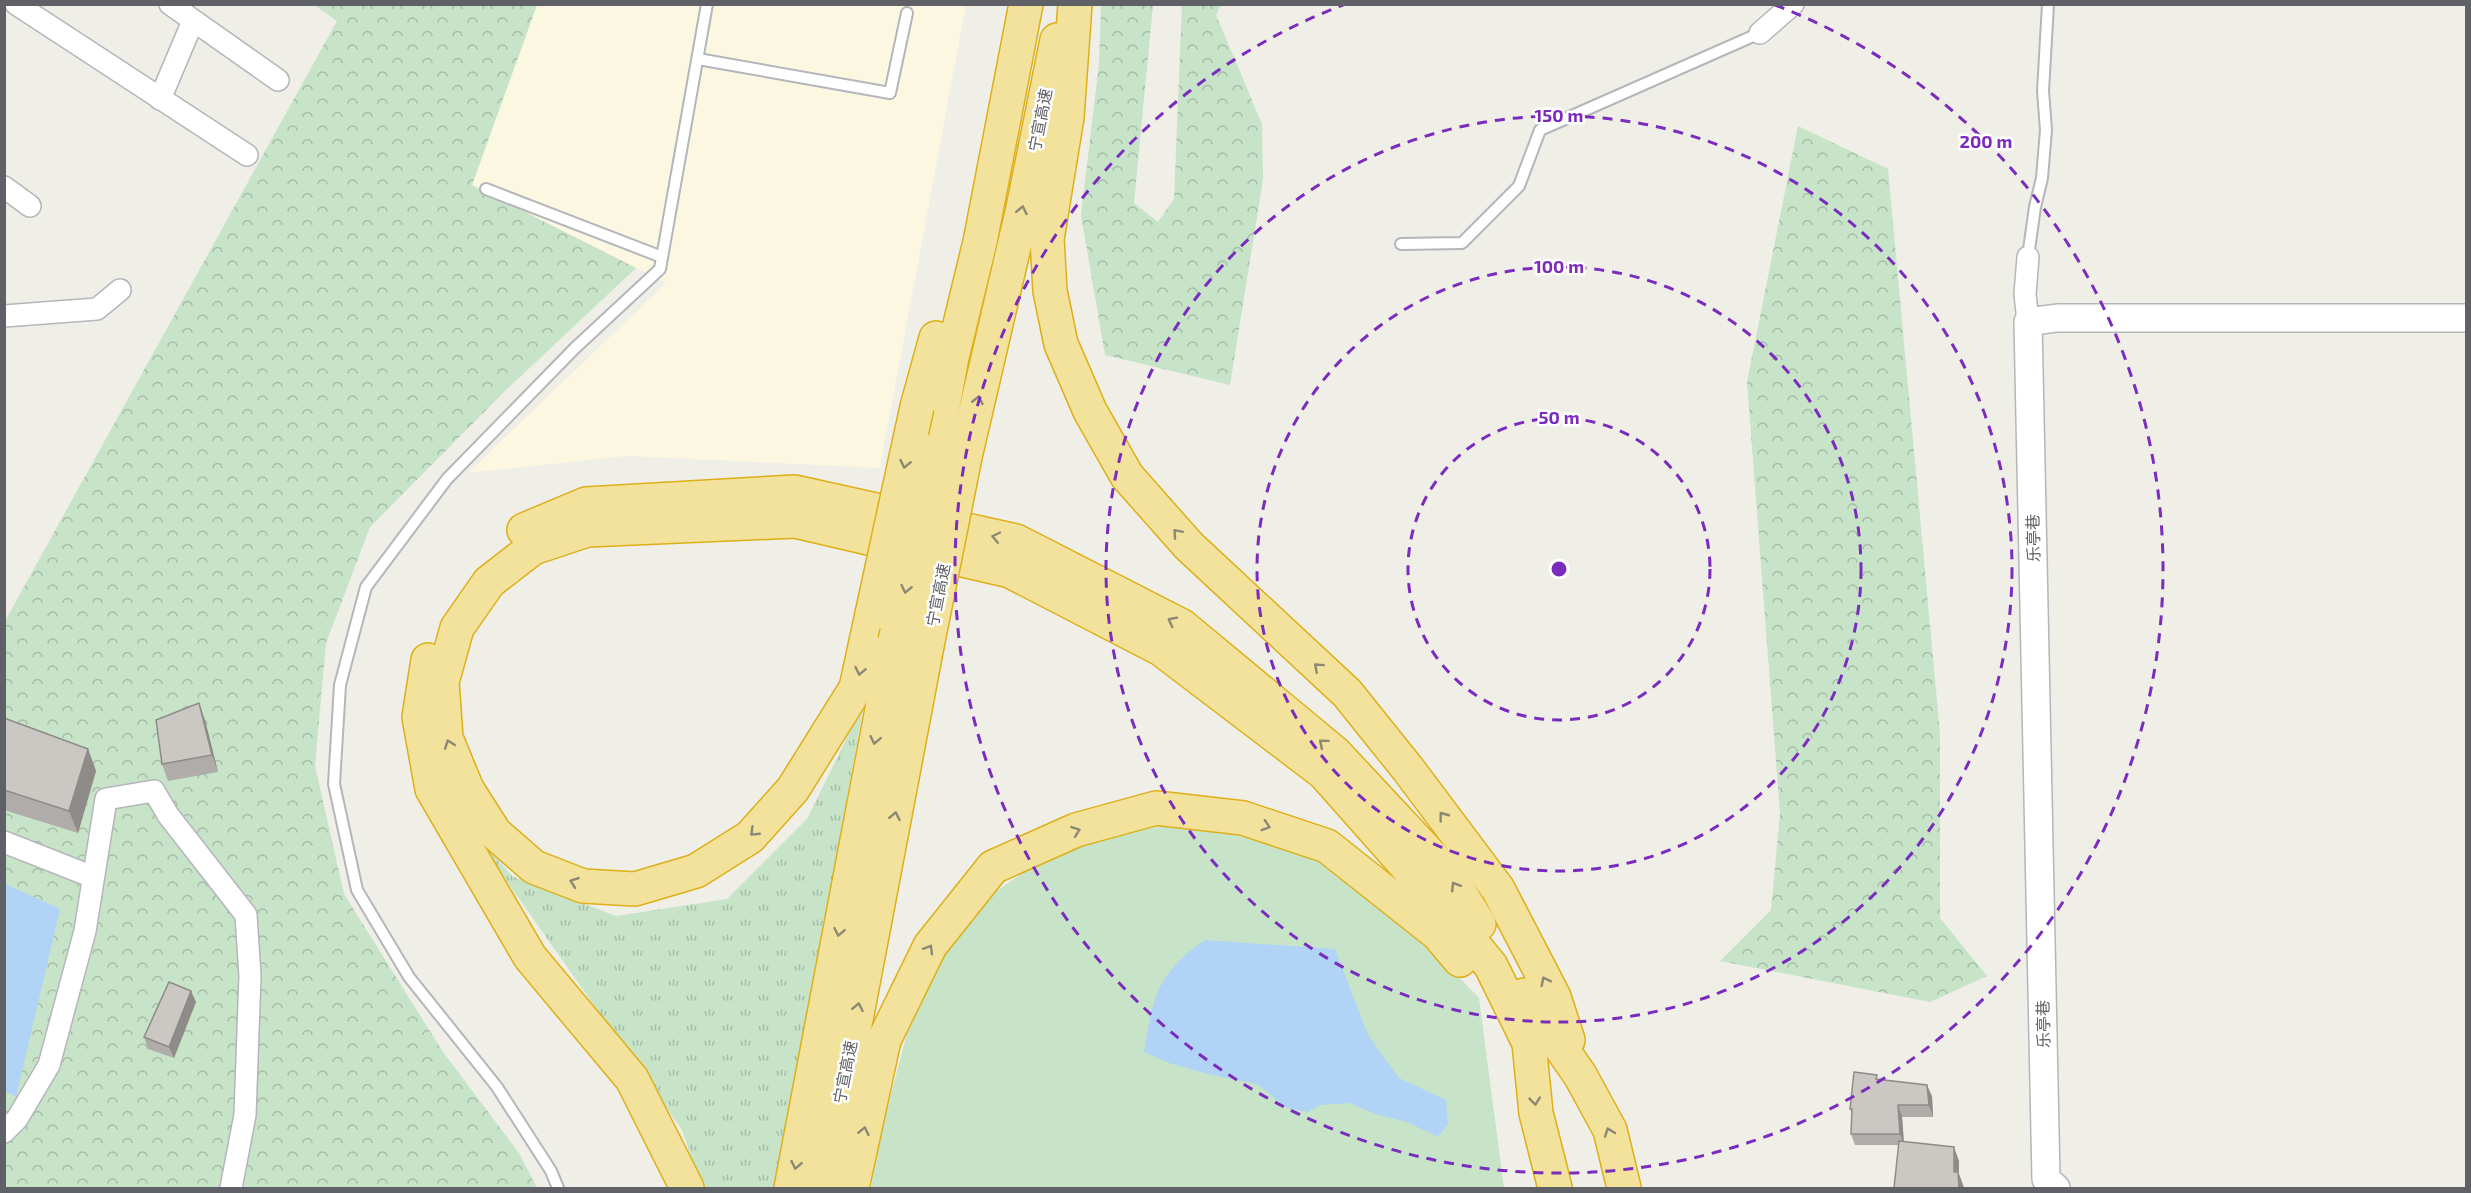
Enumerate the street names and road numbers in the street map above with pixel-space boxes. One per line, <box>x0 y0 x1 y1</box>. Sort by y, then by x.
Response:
street label: 宁宣高速 <box>1024 87 1055 153</box>
street label: 乐亭巷 <box>2023 514 2042 562</box>
street label: 宁宣高速 <box>922 562 953 628</box>
street label: 乐亭巷 <box>2033 1000 2052 1048</box>
street label: 宁宣高速 <box>829 1039 860 1105</box>

